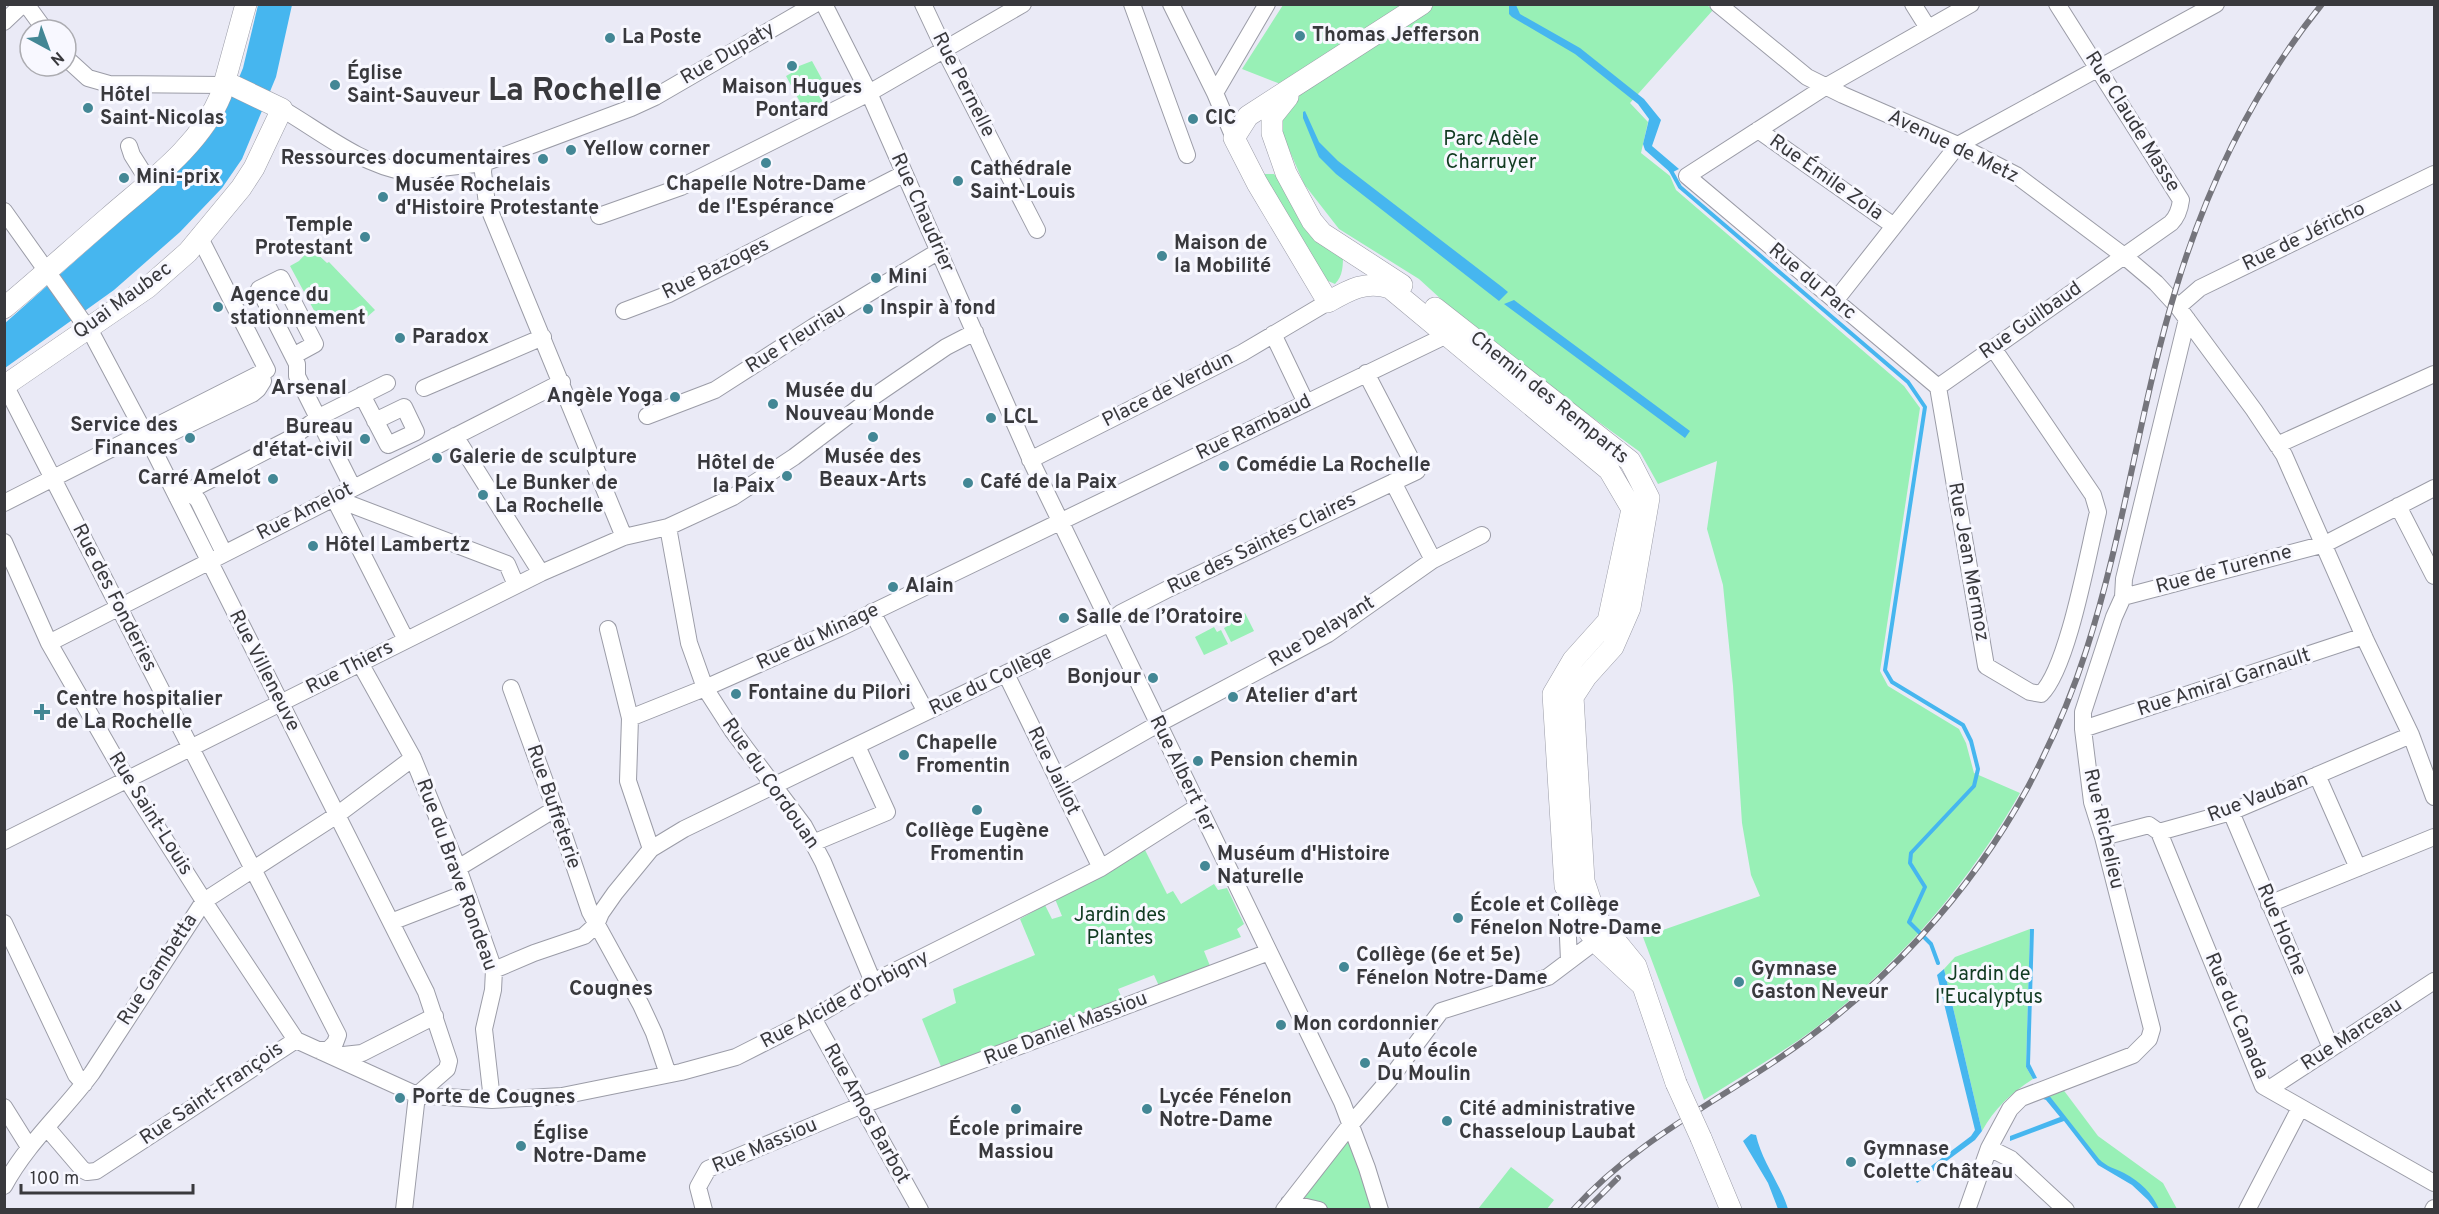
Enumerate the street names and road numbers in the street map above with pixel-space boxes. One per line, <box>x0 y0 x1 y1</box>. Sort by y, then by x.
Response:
street label: Rue Dupaty <box>676 17 780 91</box>
street label: Rue Pernelle <box>925 28 1001 142</box>
street label: Rue Claude Masse <box>2078 47 2186 197</box>
street label: Avenue de Metz <box>1883 104 2023 190</box>
street label: Rue Émile Zola <box>1764 127 1889 227</box>
street label: Rue Chaudrier <box>884 149 960 277</box>
street label: Rue de Jéricho <box>2238 196 2370 278</box>
street label: Rue Bazoges <box>658 232 774 306</box>
street label: Rue du Parc <box>1763 238 1861 326</box>
street label: Quai Maubec <box>68 256 178 346</box>
street label: Rue Guilbaud <box>1975 276 2087 366</box>
street label: Rue Fleuriau <box>741 298 851 380</box>
street label: Chemin des Remparts <box>1464 326 1634 470</box>
street label: Place de Verdun <box>1098 346 1238 434</box>
street label: Rue Rambaud <box>1192 389 1316 467</box>
street label: Rue Amelot <box>253 477 357 547</box>
street label: Rue Jean Mermoz <box>1941 480 1995 644</box>
street label: Rue des Saintes Claires <box>1163 487 1361 601</box>
street label: Rue des Fonderies <box>65 520 163 676</box>
street label: Rue de Turenne <box>2153 539 2295 601</box>
street label: Rue Delayant <box>1264 590 1380 674</box>
street label: Rue du Minage <box>753 597 883 677</box>
street label: Rue Villeneuve <box>222 606 306 736</box>
street label: Rue Thiers <box>302 635 398 701</box>
street label: Rue du Collège <box>925 640 1057 722</box>
street label: Rue Amiral Garnault <box>2134 643 2314 723</box>
street label: Rue Albert 1er <box>1143 711 1222 837</box>
street label: Rue du Cordouan <box>715 713 825 855</box>
street label: Rue Jaillot <box>1020 723 1086 819</box>
street label: Rue Buffeterie <box>520 741 586 873</box>
street label: Rue Saint-Louis <box>102 747 198 881</box>
street label: Rue Richelieu <box>2077 766 2129 892</box>
street label: Rue Vauban <box>2204 767 2312 829</box>
street label: Rue du Brave Rondeau <box>409 775 503 975</box>
street label: Rue Hoche <box>2250 880 2312 980</box>
street label: Rue Gambetta <box>112 909 204 1031</box>
street label: Rue Alcide d'Orbigny <box>756 945 934 1055</box>
street label: Rue du Canada <box>2198 949 2274 1083</box>
street label: Rue Daniel Massiou <box>981 986 1151 1072</box>
street label: Rue Marceau <box>2296 993 2408 1077</box>
street label: Rue Saint-François <box>135 1036 289 1152</box>
street label: Rue Amos Barbot <box>817 1039 915 1189</box>
street label: Rue Massiou <box>708 1112 822 1180</box>

